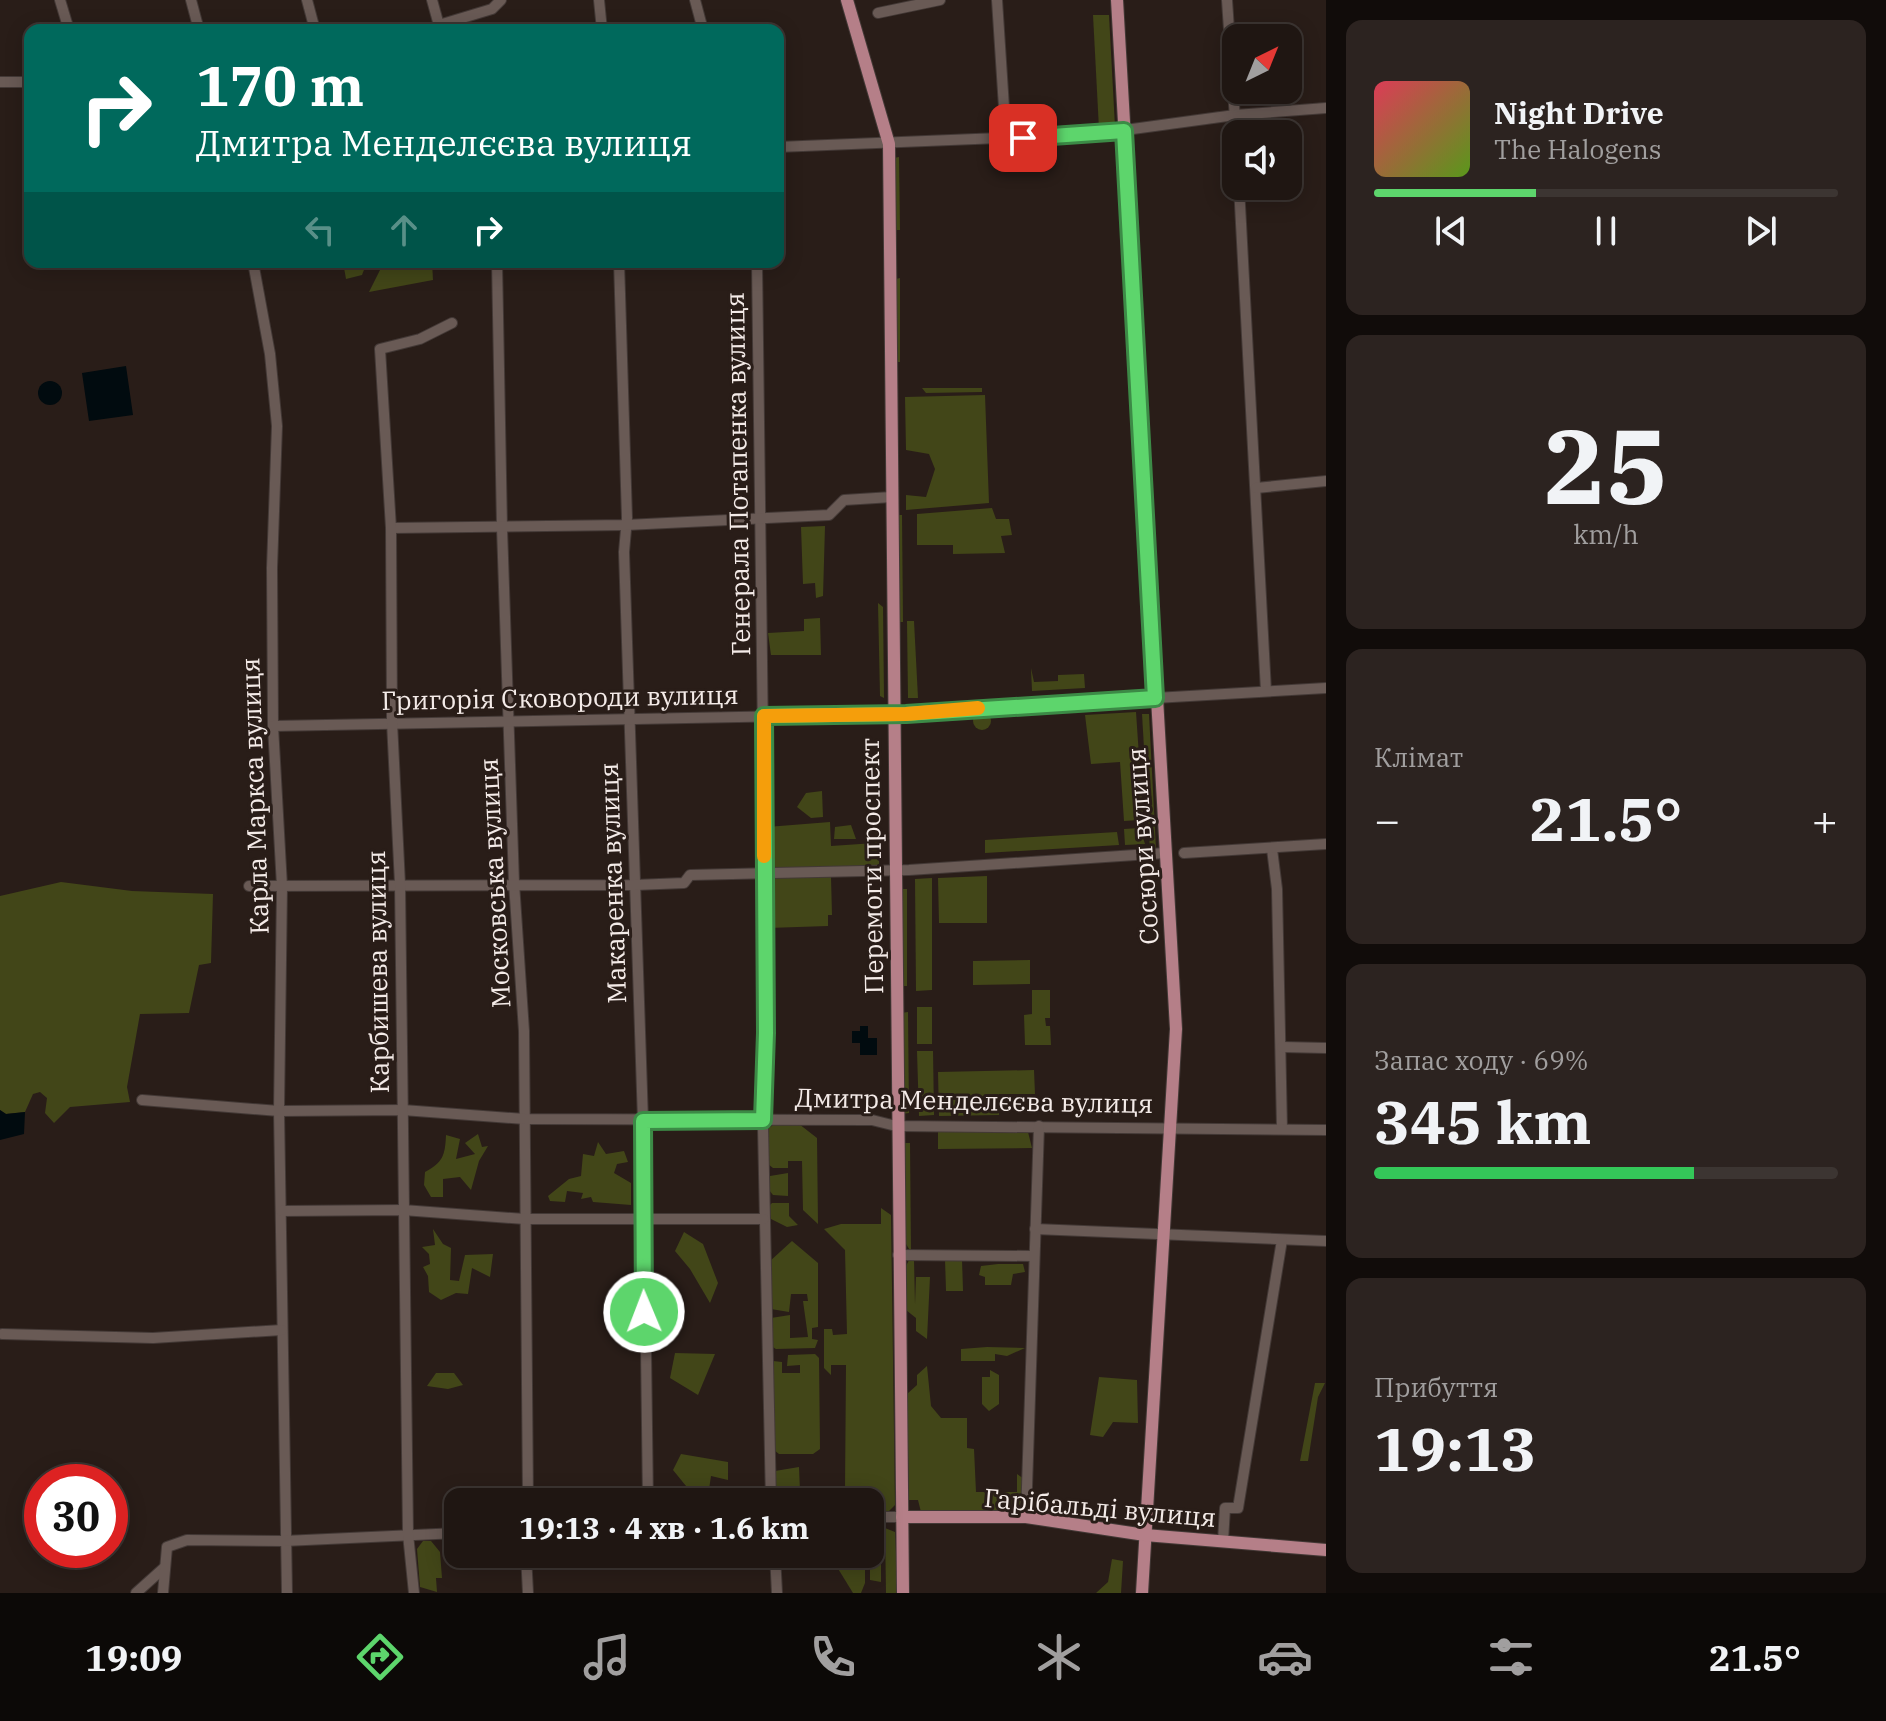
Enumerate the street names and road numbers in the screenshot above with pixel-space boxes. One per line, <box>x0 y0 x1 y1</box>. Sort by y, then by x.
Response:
street label: Генерала Потапенка вулиця <box>717 292 757 656</box>
street label: Карла Маркса вулиця <box>232 657 276 935</box>
street label: Григорія Сковороди вулиця <box>381 677 739 717</box>
street label: Перемоги проспект <box>852 738 890 994</box>
street label: Сосюри вулиця <box>1118 746 1166 946</box>
street label: Московська вулиця <box>470 757 518 1009</box>
street label: Макаренка вулиця <box>591 762 633 1004</box>
street label: Карбишева вулиця <box>358 850 396 1094</box>
street label: Дмитра Менделєєва вулиця <box>795 1080 1153 1120</box>
street label: Гарібальді вулиця <box>983 1480 1218 1534</box>

